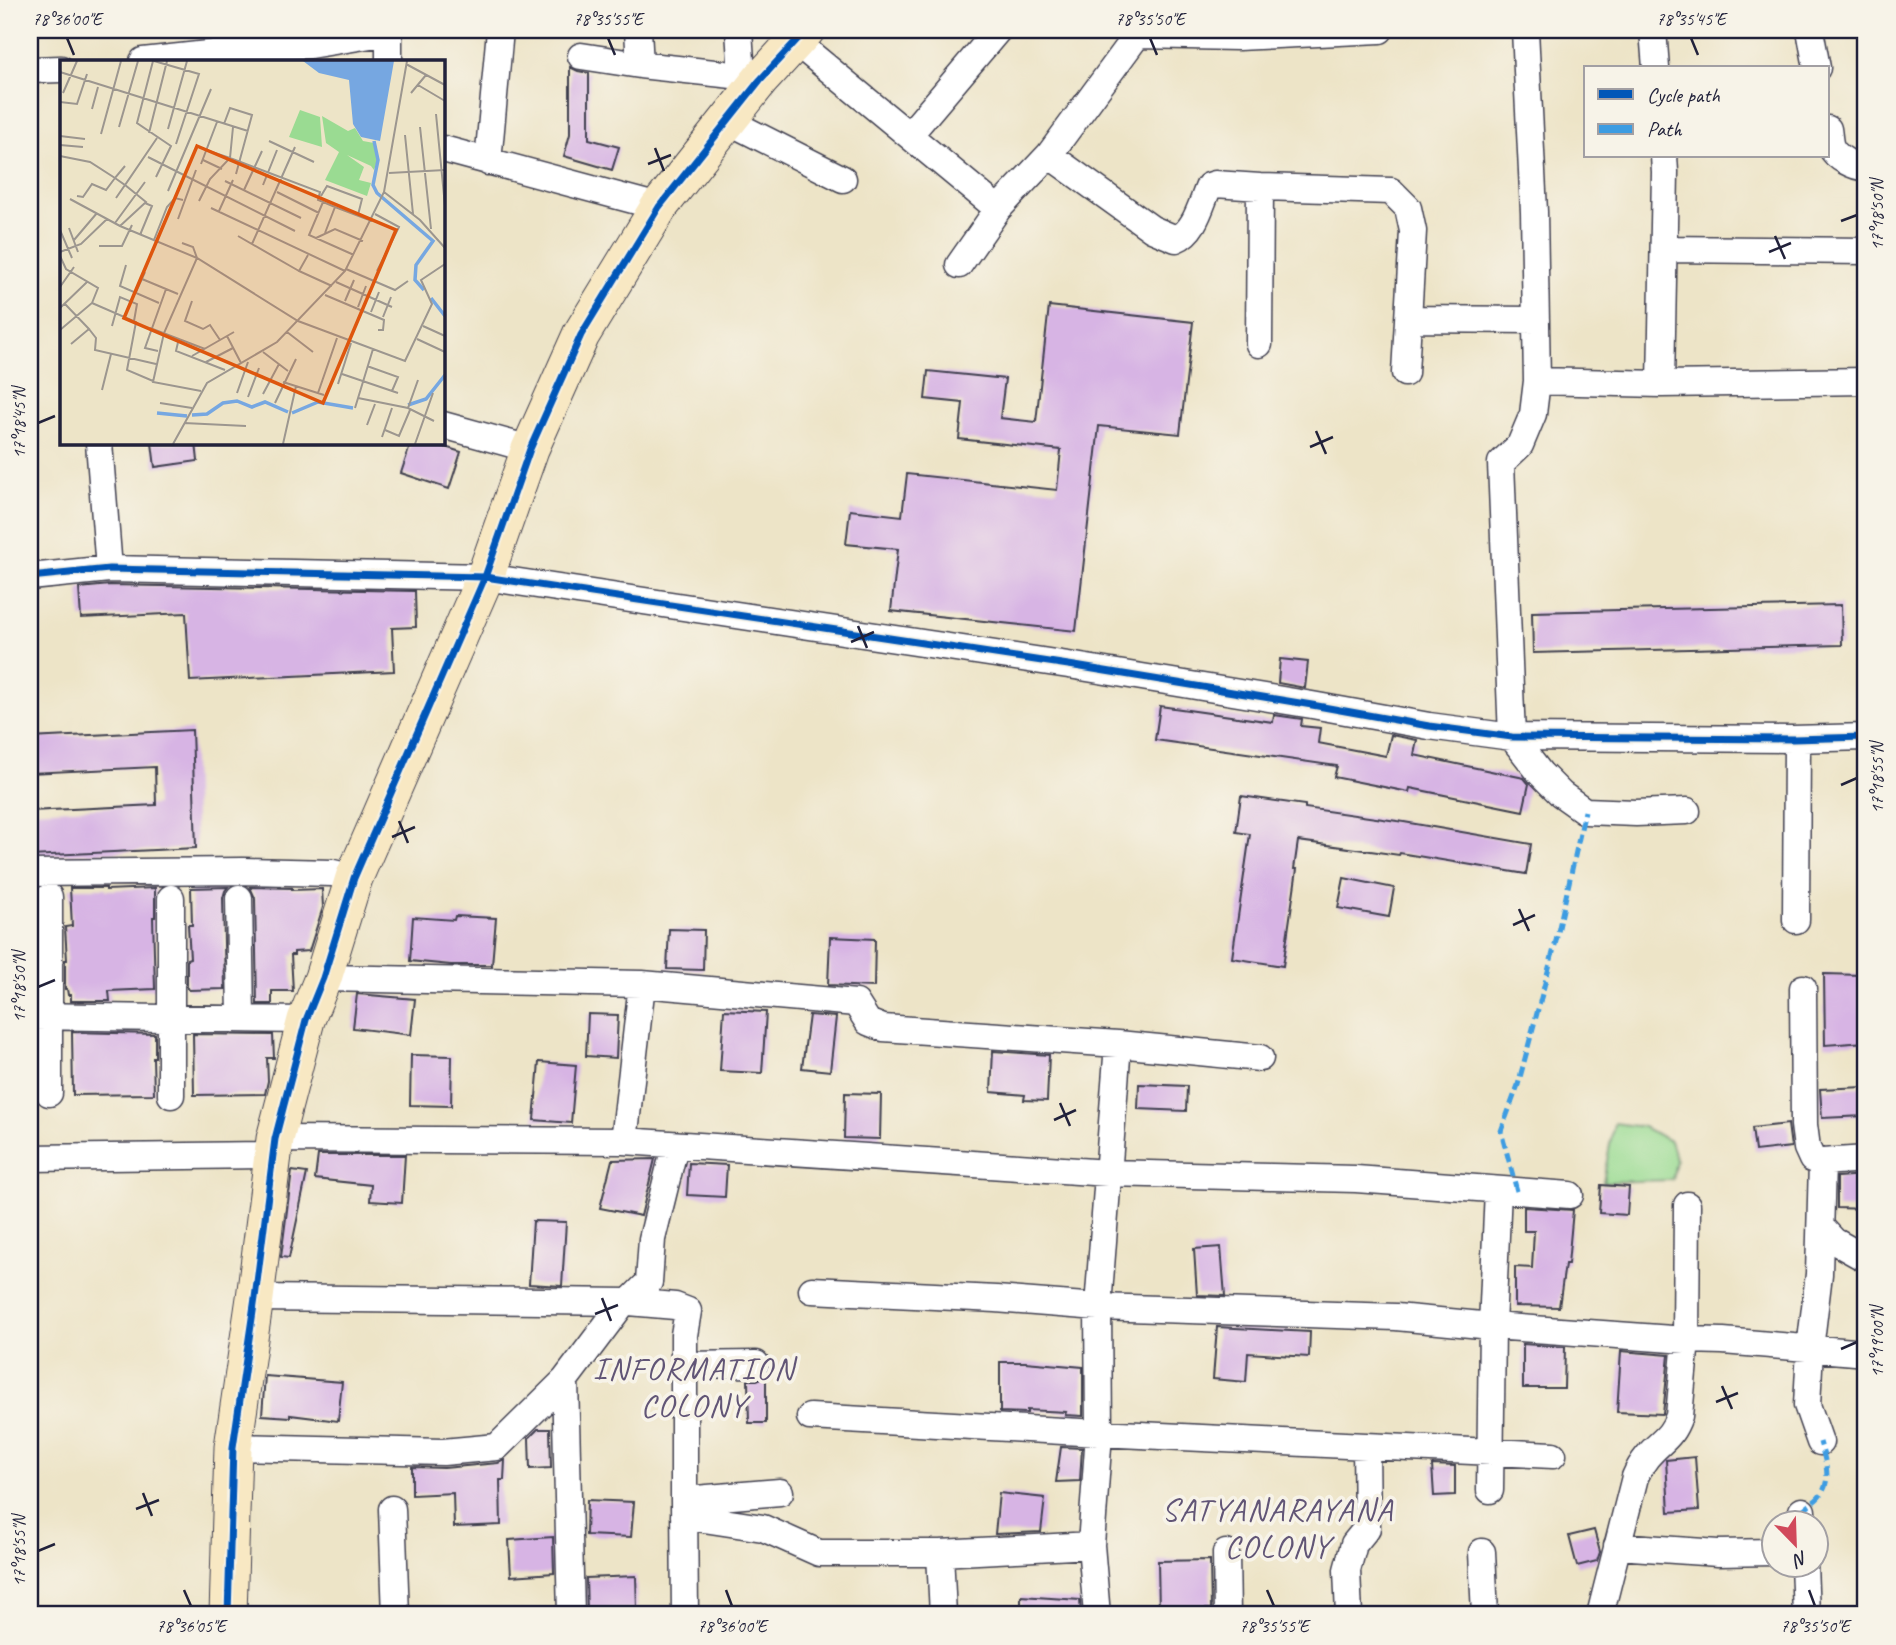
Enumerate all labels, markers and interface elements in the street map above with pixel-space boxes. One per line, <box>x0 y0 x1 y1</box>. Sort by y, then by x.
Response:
text: 78°36'00"E <box>32 8 104 30</box>
text: 78°35'55"E <box>573 8 645 30</box>
text: 78°35'50"E <box>1115 8 1187 30</box>
text: 78°35'45"E <box>1656 8 1728 30</box>
inset map <box>60 60 444 444</box>
legend <box>1584 66 1829 158</box>
text: Cycle path <box>1647 82 1720 108</box>
text: Path <box>1647 116 1683 142</box>
text: 17°18'50"N <box>1866 176 1888 250</box>
text: 17°18'45"N <box>8 384 30 458</box>
text: 17°18'55"N <box>1866 739 1888 813</box>
text: 17°18'50"N <box>8 948 30 1022</box>
text: 17°19'00"N <box>1866 1303 1888 1377</box>
district label: INFORMATION COLONY <box>593 1348 798 1426</box>
district label: SATYANARAYANA COLONY <box>1162 1489 1394 1567</box>
north arrow <box>1759 1508 1829 1578</box>
text: 17°18'55"N <box>8 1512 30 1586</box>
text: N <box>1788 1545 1811 1573</box>
text: 78°36'05"E <box>156 1615 228 1637</box>
text: 78°36'00"E <box>697 1615 769 1637</box>
text: 78°35'55"E <box>1239 1615 1311 1637</box>
text: 78°35'50"E <box>1780 1615 1852 1637</box>

